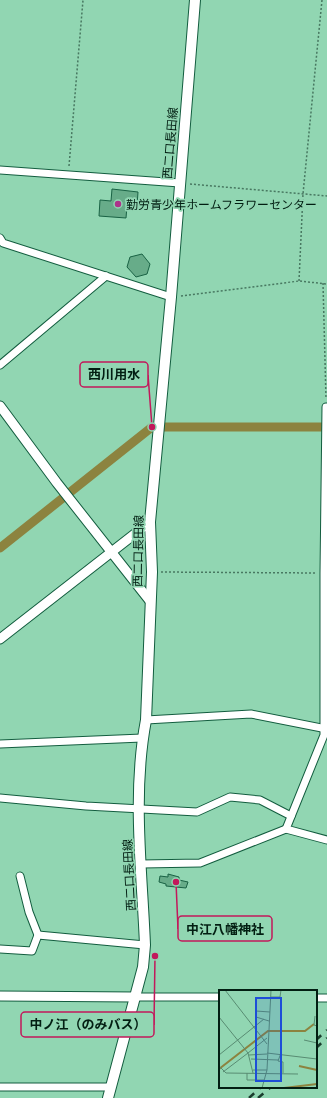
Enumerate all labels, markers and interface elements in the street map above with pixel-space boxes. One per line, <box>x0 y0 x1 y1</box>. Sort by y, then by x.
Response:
street label: 西二口長田線 <box>157 106 183 180</box>
place label: 勤労青少年ホームフラワーセンター <box>126 195 317 214</box>
marker: 勤労青少年ホームフラワーセンター <box>113 199 123 209</box>
callout: 西川用水 <box>80 362 148 387</box>
text: 西川用水 <box>88 364 140 384</box>
street label: 西二口長田線 <box>128 515 148 587</box>
street label: 西二口長田線 <box>118 839 140 911</box>
callout: 中江八幡神社 <box>178 916 272 941</box>
text: 中江八幡神社 <box>186 919 264 939</box>
inset map <box>219 990 317 1088</box>
callout: 中ノ江（のみバス） <box>21 1012 154 1037</box>
text: 中ノ江（のみバス） <box>29 1014 147 1034</box>

